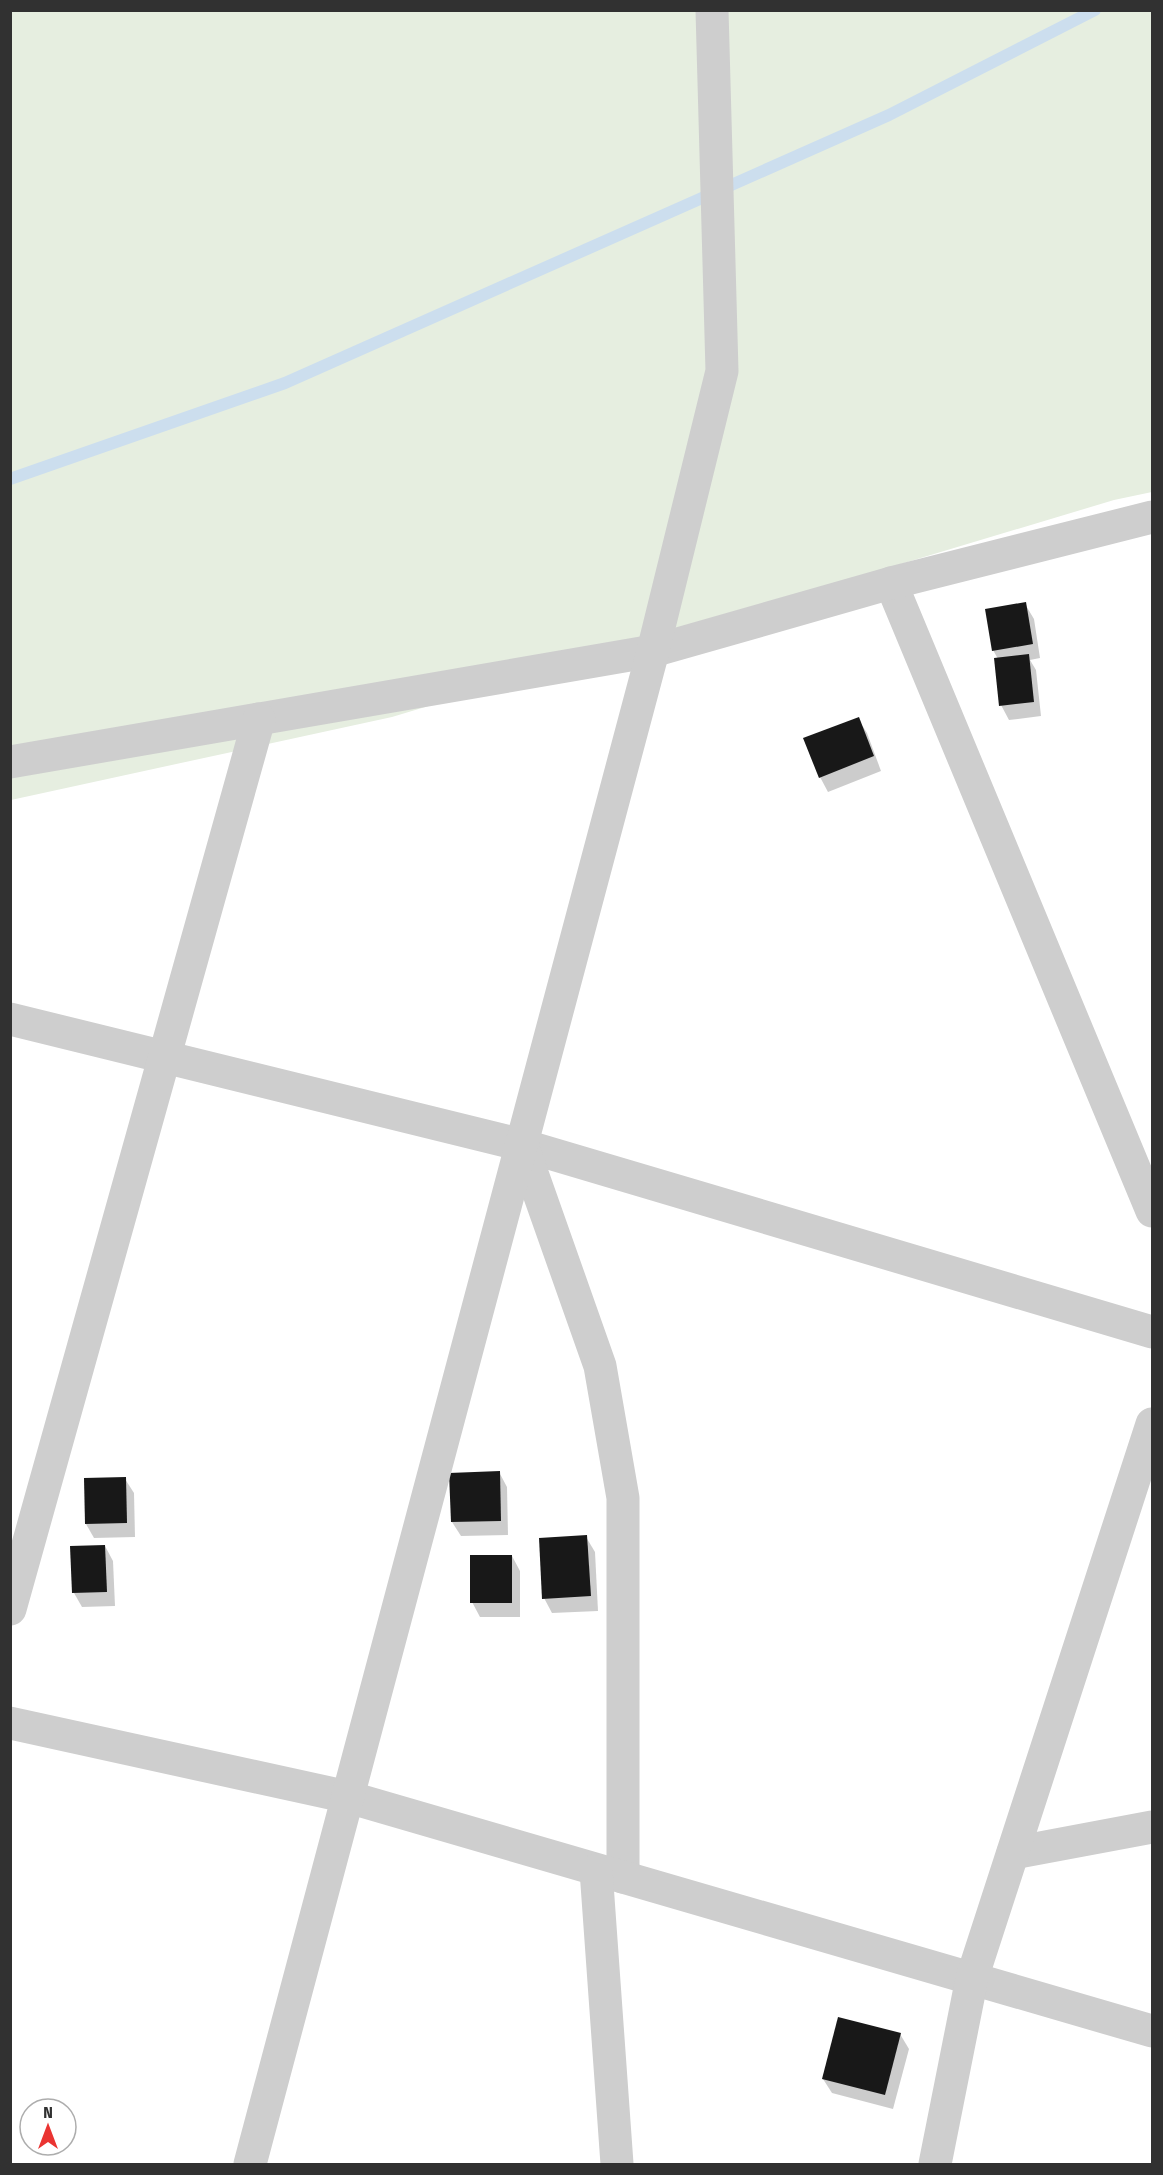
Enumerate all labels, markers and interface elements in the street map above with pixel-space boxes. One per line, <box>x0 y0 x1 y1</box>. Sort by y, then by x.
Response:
north arrow <box>18 2097 78 2157</box>
text: N <box>43 2103 53 2122</box>

